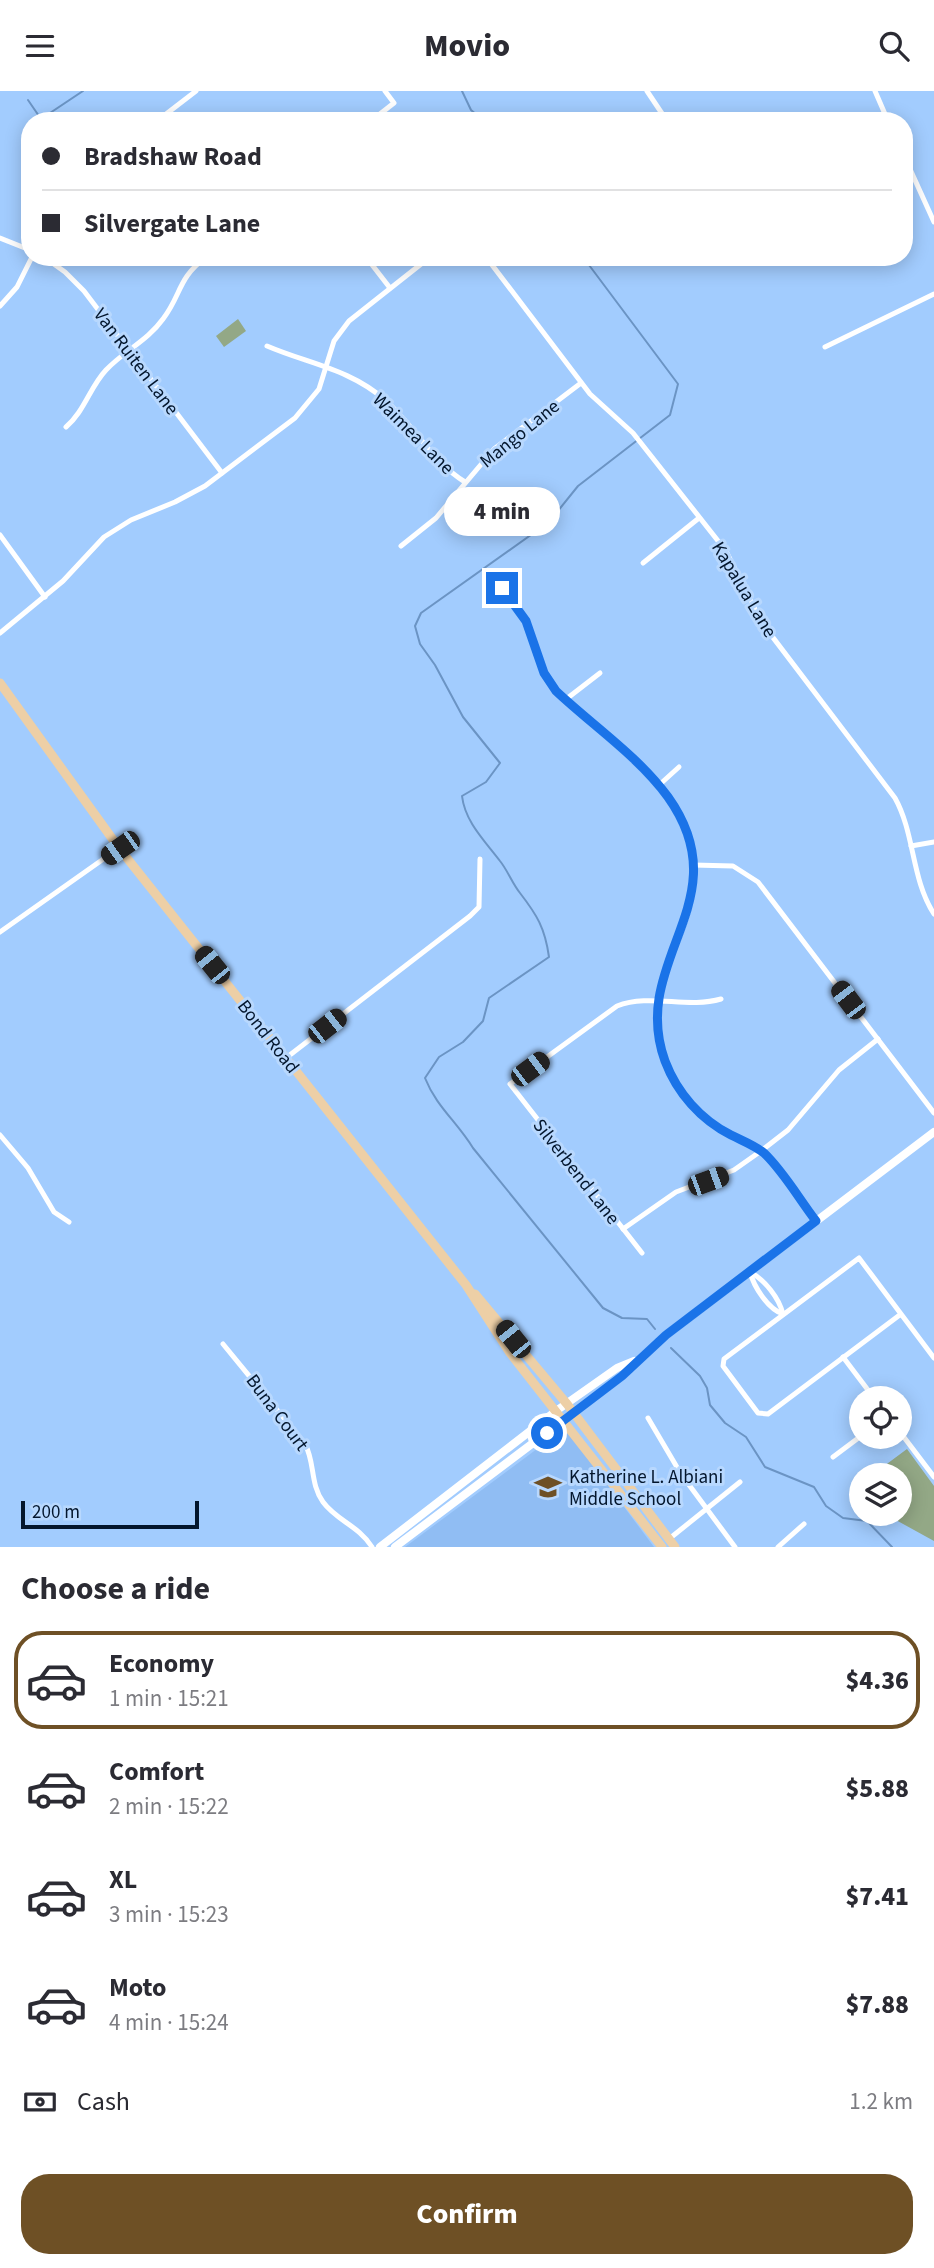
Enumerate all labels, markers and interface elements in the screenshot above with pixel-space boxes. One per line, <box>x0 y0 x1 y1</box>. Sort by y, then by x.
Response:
text: Movio <box>424 23 510 69</box>
icon: menu <box>21 27 59 65</box>
icon: search <box>875 27 913 65</box>
text: Bradshaw Road <box>84 138 262 175</box>
text: Silvergate Lane <box>84 205 260 242</box>
street label: Van Ruiten Lane <box>87 303 185 421</box>
street label: Waimea Lane <box>366 387 460 481</box>
street label: Mango Lane <box>474 394 566 475</box>
callout: 4 min <box>444 487 560 535</box>
text: 4 min <box>474 495 530 528</box>
street label: Kapalua Lane <box>704 537 783 643</box>
route end <box>486 572 518 604</box>
car <box>97 827 144 869</box>
car <box>191 942 234 988</box>
car <box>827 977 870 1023</box>
street label: Bond Road <box>230 994 305 1080</box>
car <box>304 1005 351 1047</box>
car <box>507 1048 554 1090</box>
street label: Silverbend Lane <box>526 1113 626 1231</box>
car <box>685 1164 732 1198</box>
car <box>492 1316 535 1362</box>
street label: Buna Court <box>239 1369 315 1457</box>
map controls <box>849 1386 912 1526</box>
button: locate <box>849 1386 912 1449</box>
route start <box>531 1417 563 1449</box>
button: layers <box>849 1463 912 1526</box>
place label: Katherine L. Albiani Middle School <box>569 1464 723 1513</box>
school or university icon: Katherine L. Albiani Middle School <box>533 1472 563 1502</box>
scale bar <box>21 1498 200 1530</box>
text: 200 m <box>32 1499 80 1526</box>
text: Choose a ride <box>21 1566 210 1612</box>
text: Economy <box>109 1645 214 1682</box>
icon: car <box>25 1649 88 1712</box>
text: $4.36 <box>845 1662 909 1699</box>
text: 1 min · 15:21 <box>109 1682 229 1715</box>
text: Comfort <box>109 1753 204 1790</box>
icon: car <box>25 1757 88 1820</box>
text: $5.88 <box>845 1770 909 1807</box>
text: 2 min · 15:22 <box>109 1790 229 1823</box>
text: XL <box>109 1861 137 1898</box>
icon: car <box>25 1865 88 1928</box>
text: $7.41 <box>845 1878 909 1915</box>
text: 3 min · 15:23 <box>109 1898 229 1931</box>
text: Moto <box>109 1969 166 2006</box>
icon: car <box>25 1973 88 2036</box>
text: $7.88 <box>845 1986 909 2023</box>
text: 4 min · 15:24 <box>109 2006 229 2039</box>
icon: cash <box>21 2083 59 2121</box>
text: Cash <box>77 2083 130 2120</box>
text: 1.2 km <box>849 2085 913 2118</box>
button: Confirm <box>21 2174 913 2254</box>

